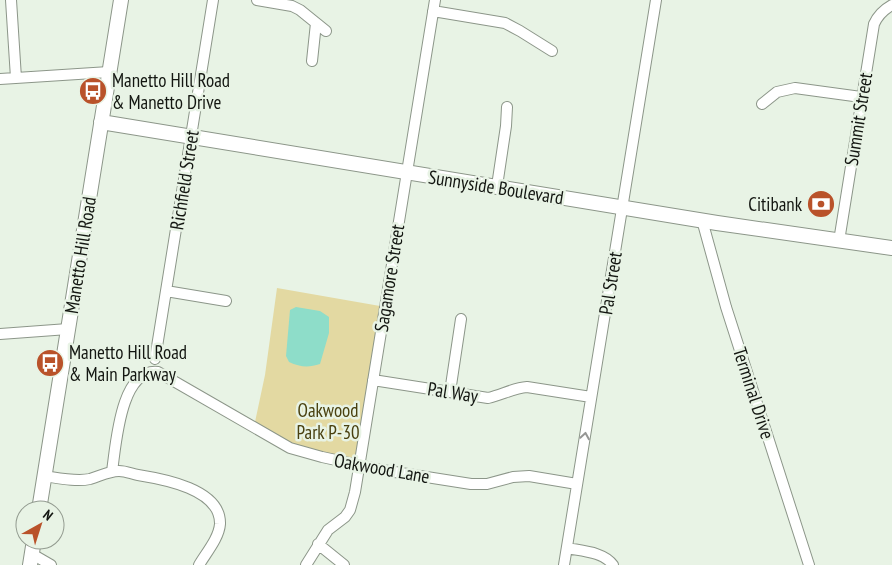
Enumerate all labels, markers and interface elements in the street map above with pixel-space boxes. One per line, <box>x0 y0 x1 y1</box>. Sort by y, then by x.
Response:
place label: Manetto Hill Road & Manetto Drive <box>112 68 230 114</box>
street label: Summit Street <box>839 70 877 167</box>
bus stop icon: Manetto Hill Road & Manetto Drive <box>78 76 108 106</box>
street label: Richfield Street <box>164 128 204 232</box>
street label: Sunnyside Boulevard <box>427 164 565 210</box>
bank icon: Citibank <box>806 189 836 219</box>
place label: Citibank <box>748 192 803 216</box>
street label: Manetto Hill Road <box>59 195 101 315</box>
street label: Sagamore Street <box>369 222 409 333</box>
street label: Pal Street <box>593 249 627 316</box>
place label: Manetto Hill Road & Main Parkway <box>69 340 187 386</box>
street label: Terminal Drive <box>728 344 780 442</box>
bus stop icon: Manetto Hill Road & Main Parkway <box>35 348 65 378</box>
street label: Pal Way <box>426 376 481 408</box>
park label: Oakwood Park P-30 <box>296 398 360 444</box>
one-way arrow <box>580 431 590 440</box>
street label: Oakwood Lane <box>332 448 432 488</box>
north arrow <box>15 500 65 550</box>
text: N <box>40 506 57 524</box>

